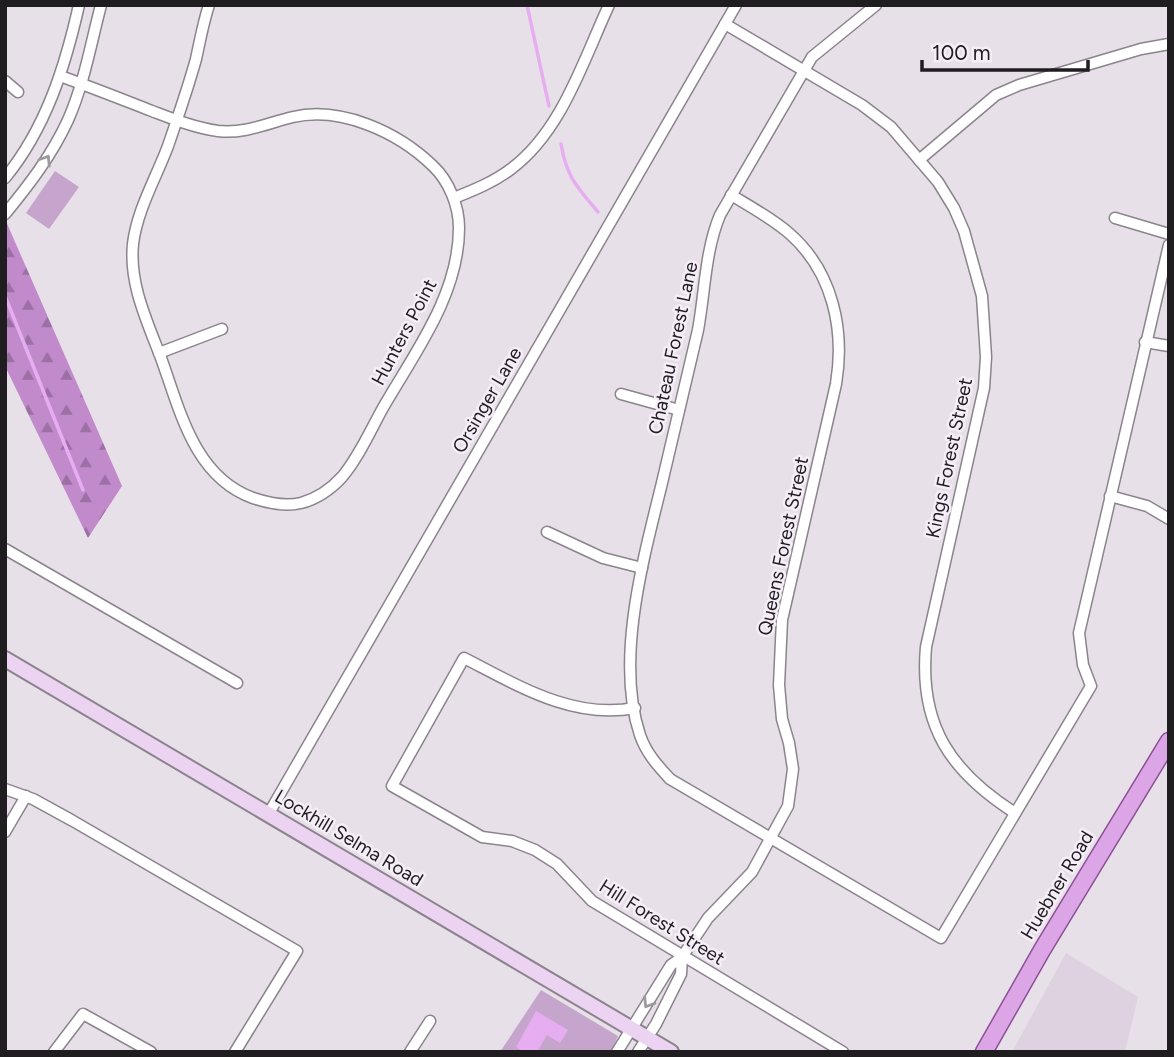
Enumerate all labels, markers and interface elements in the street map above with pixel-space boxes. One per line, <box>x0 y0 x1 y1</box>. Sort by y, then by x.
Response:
scale bar <box>922 28 1088 72</box>
text: 100 m <box>932 40 991 65</box>
one-way arrow <box>37 154 50 167</box>
street label: Chateau Forest Lane <box>643 260 703 436</box>
street label: Hunters Point <box>366 275 442 389</box>
street label: Orsinger Lane <box>447 343 527 457</box>
street label: Kings Forest Street <box>921 376 977 540</box>
street label: Queens Forest Street <box>753 454 813 638</box>
street label: Lockhill Selma Road <box>271 785 427 891</box>
street label: Huebner Road <box>1016 827 1098 943</box>
street label: Hill Forest Street <box>595 874 729 970</box>
one-way arrow <box>644 995 657 1008</box>

